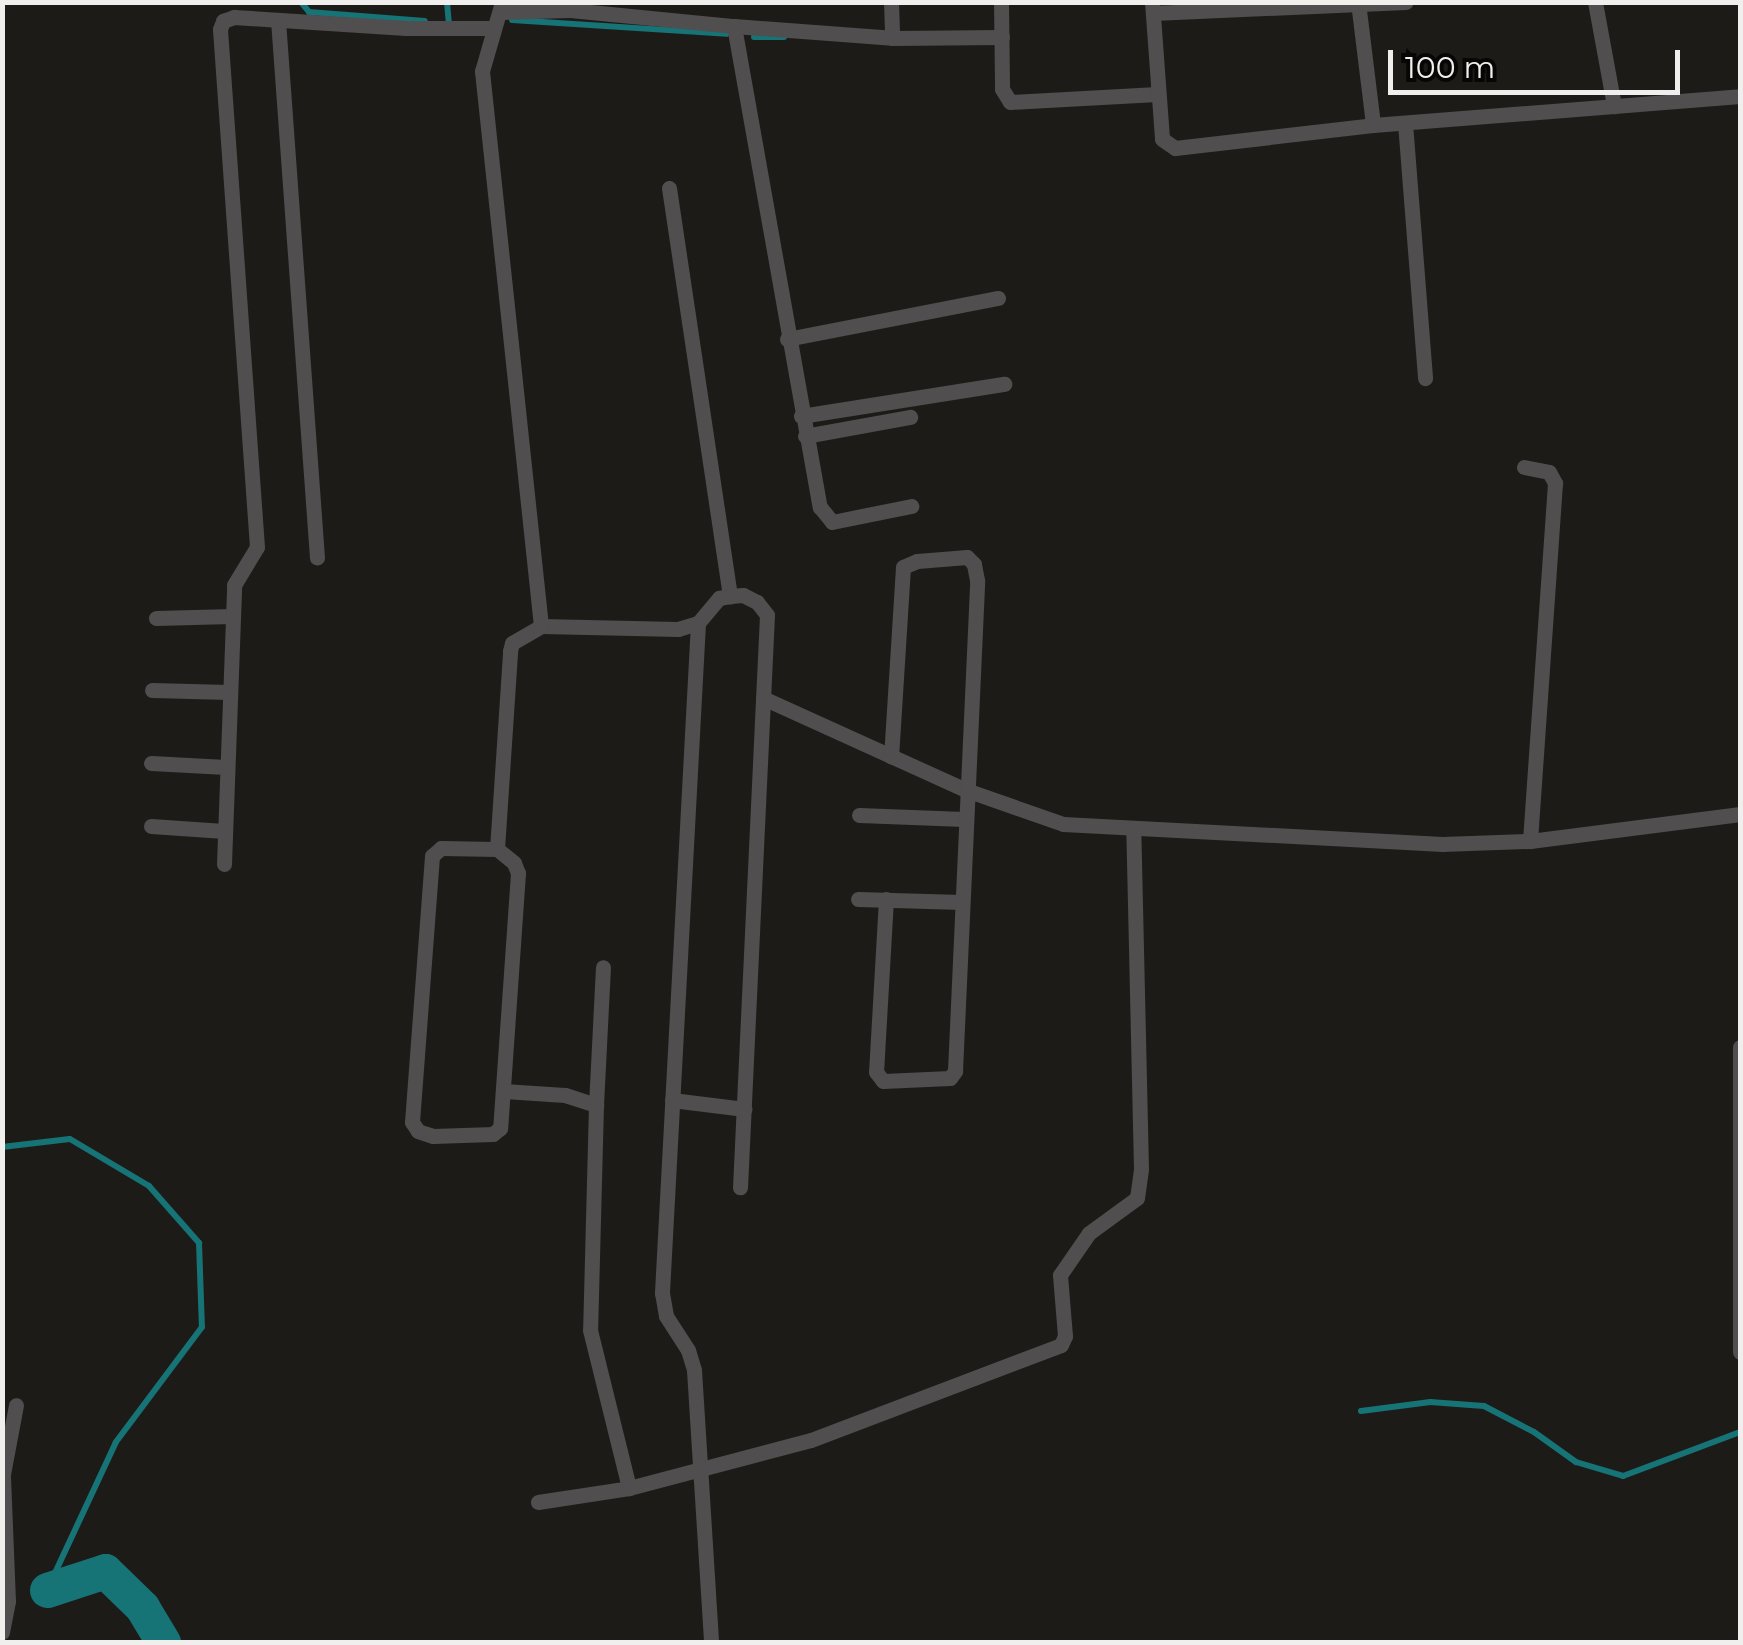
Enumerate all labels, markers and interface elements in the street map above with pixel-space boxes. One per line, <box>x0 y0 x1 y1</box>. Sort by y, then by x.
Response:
scale bar <box>1393 30 1686 92</box>
text: 100 m <box>1405 49 1495 86</box>

